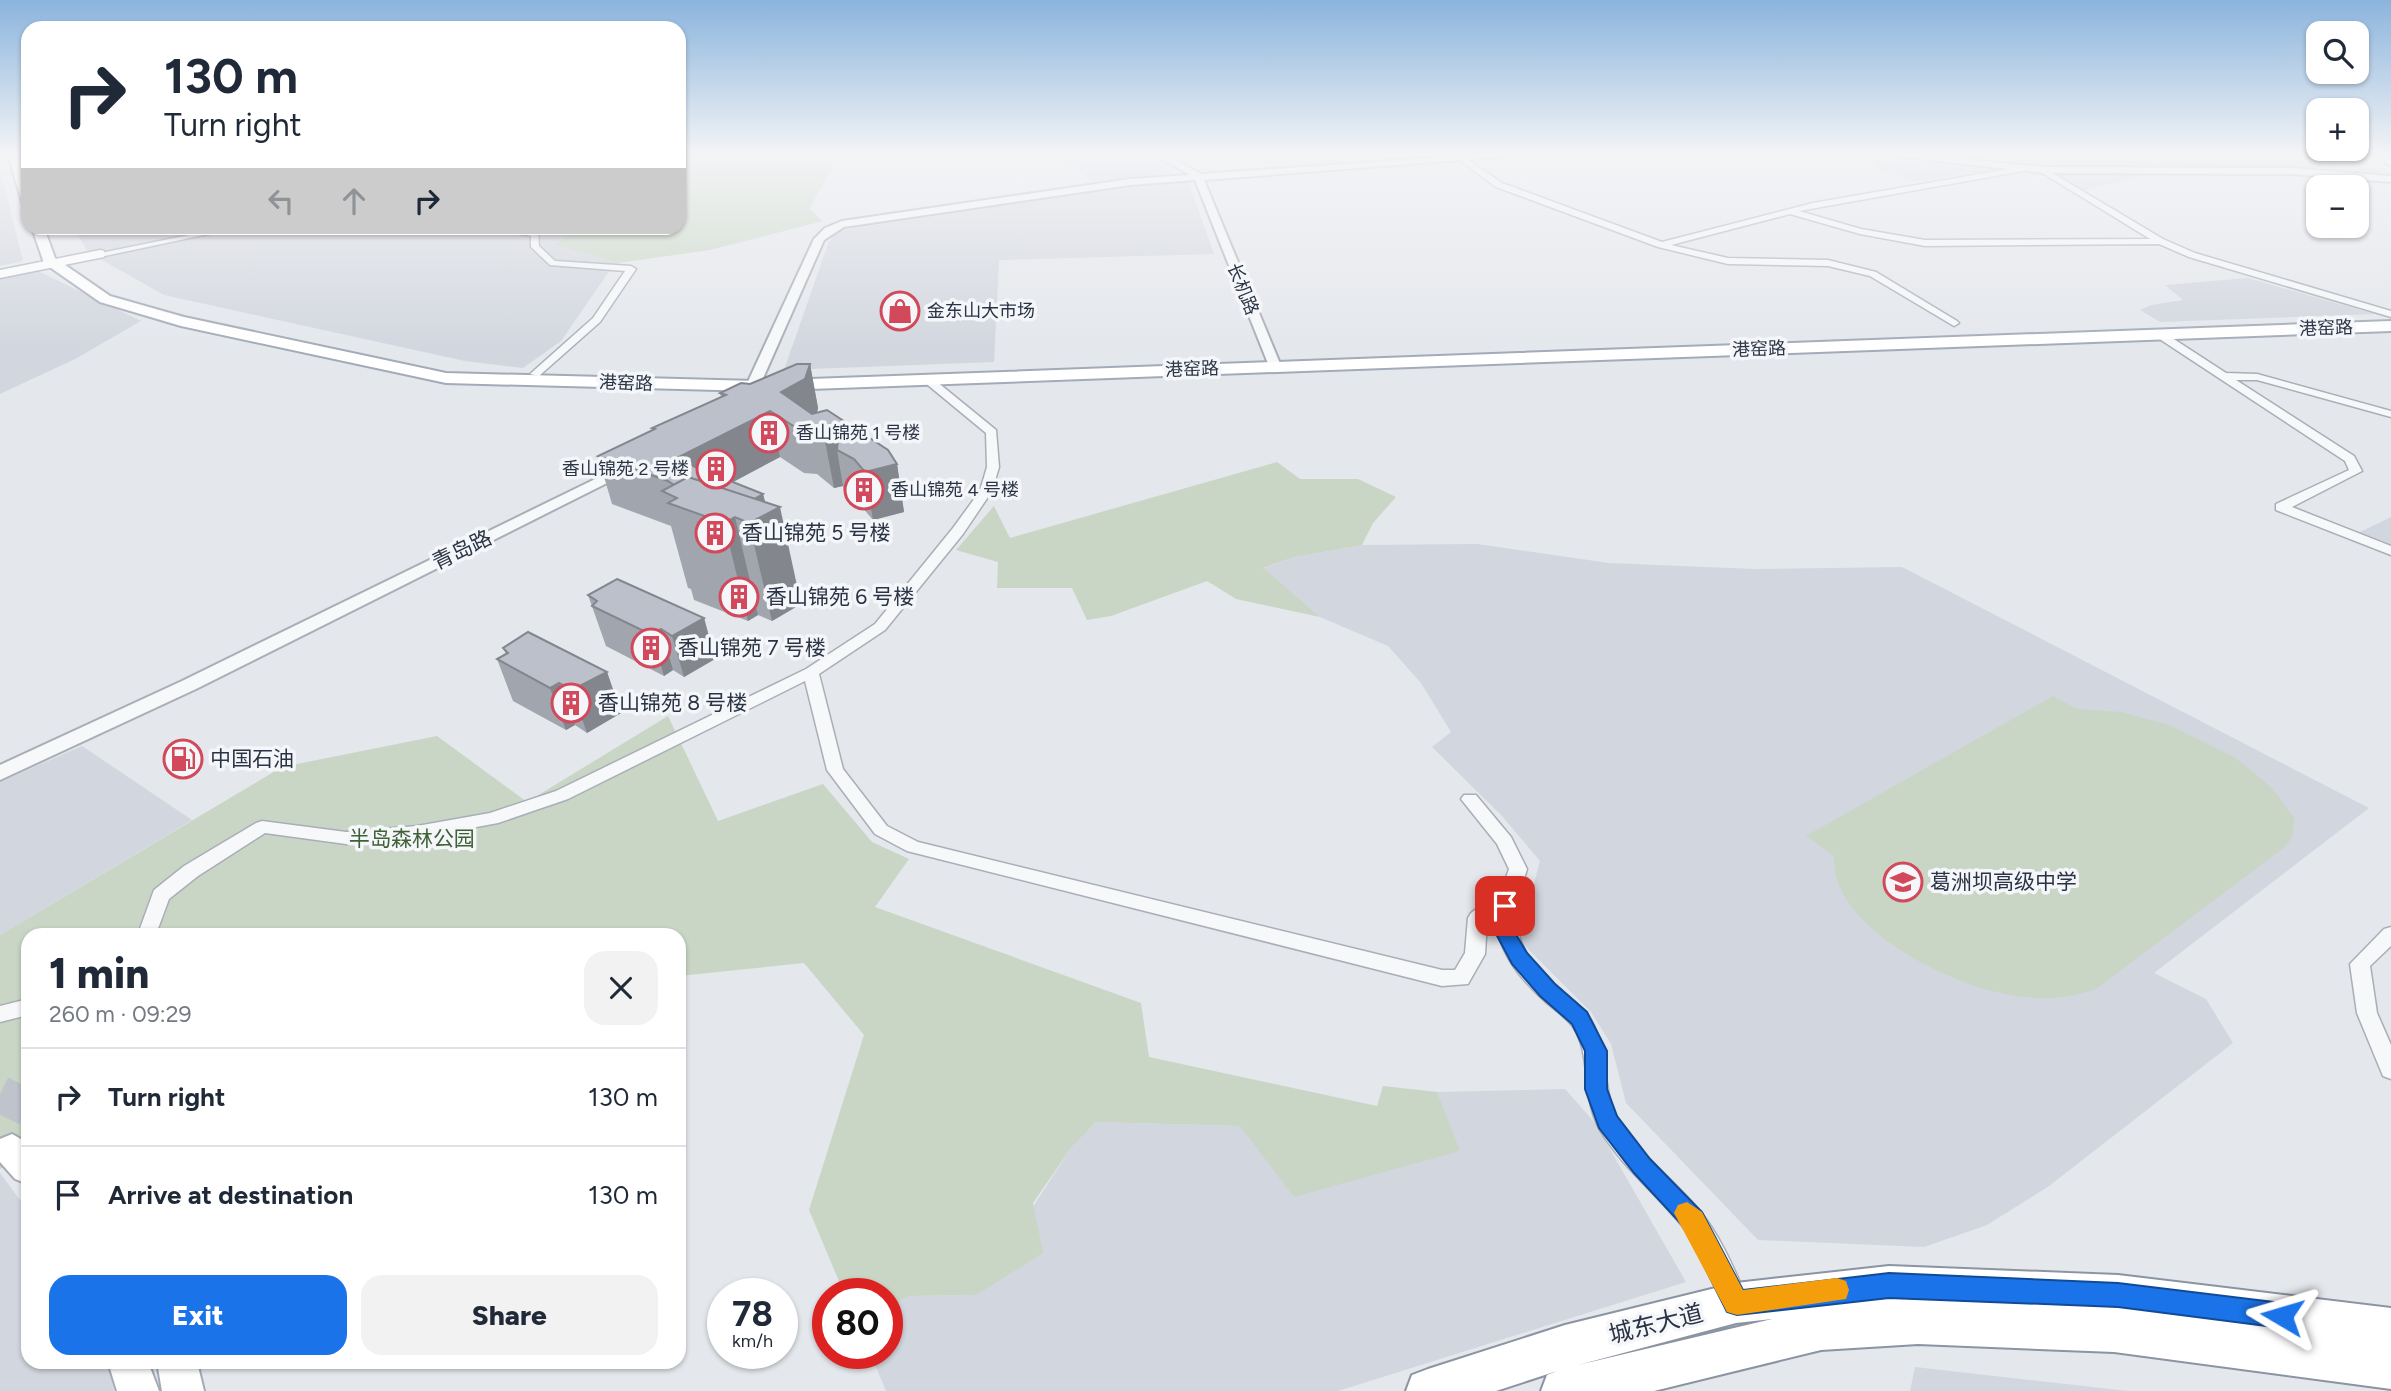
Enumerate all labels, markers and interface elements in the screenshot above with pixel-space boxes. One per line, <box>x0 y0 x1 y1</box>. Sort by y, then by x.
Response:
map controls <box>2306 21 2369 238</box>
button: search <box>2306 21 2369 84</box>
text: 130 m <box>164 46 298 105</box>
icon: right <box>49 49 140 140</box>
button: + <box>2306 98 2369 161</box>
text: Turn right <box>164 106 302 144</box>
button: − <box>2306 175 2369 238</box>
icon: left <box>262 182 300 220</box>
icon: ahead <box>335 182 373 220</box>
icon: right <box>408 182 446 220</box>
street label: 长机路 <box>1223 260 1263 318</box>
shop icon: 金东山大市场 <box>879 290 921 332</box>
place label: 金东山大市场 <box>927 300 1035 322</box>
street label: 港窑路 <box>2299 316 2353 340</box>
street label: 港窑路 <box>1732 337 1786 361</box>
street label: 港窑路 <box>1165 357 1219 381</box>
street label: 港窑路 <box>599 371 653 395</box>
building icon: 香山锦苑 1 号楼 <box>748 412 790 454</box>
place label: 香山锦苑 1 号楼 <box>796 422 920 444</box>
building icon: 香山锦苑 2 号楼 <box>695 448 737 490</box>
place label: 香山锦苑 2 号楼 <box>562 458 689 480</box>
building icon: 香山锦苑 4 号楼 <box>843 469 885 511</box>
place label: 香山锦苑 4 号楼 <box>891 479 1019 501</box>
building icon: 香山锦苑 5 号楼 <box>694 512 736 554</box>
place label: 香山锦苑 5 号楼 <box>742 520 890 545</box>
street label: 青岛路 <box>428 525 496 575</box>
building icon: 香山锦苑 6 号楼 <box>718 576 760 618</box>
place label: 香山锦苑 6 号楼 <box>766 584 914 609</box>
building icon: 香山锦苑 7 号楼 <box>630 627 672 669</box>
place label: 香山锦苑 7 号楼 <box>678 635 826 660</box>
building icon: 香山锦苑 8 号楼 <box>550 682 592 724</box>
place label: 香山锦苑 8 号楼 <box>598 690 747 715</box>
fuel station icon: 中国石油 <box>162 738 204 780</box>
place label: 中国石油 <box>210 746 294 771</box>
park label: 半岛森林公园 <box>349 826 475 851</box>
school or university icon: 葛洲坝高级中学 <box>1882 861 1924 903</box>
place label: 葛洲坝高级中学 <box>1930 869 2077 894</box>
pin <box>1475 876 1535 936</box>
icon: arrive <box>1486 887 1524 925</box>
text: 1 min <box>49 948 149 999</box>
button: close <box>584 951 658 1025</box>
text: 260 m · 09:29 <box>49 1000 192 1028</box>
icon: right <box>49 1078 87 1116</box>
text: Turn right <box>108 1081 225 1113</box>
text: 130 m <box>588 1081 658 1113</box>
icon: arrive <box>49 1176 87 1214</box>
text: Arrive at destination <box>108 1179 353 1211</box>
text: 130 m <box>588 1179 658 1211</box>
button: Exit <box>49 1275 347 1355</box>
button: Share <box>361 1275 658 1355</box>
speed limit sign: 80 <box>812 1278 903 1369</box>
position arrow <box>2245 1279 2319 1353</box>
text: 78 <box>732 1293 773 1335</box>
street label: 城东大道 <box>1606 1298 1706 1349</box>
text: km/h <box>732 1330 773 1352</box>

